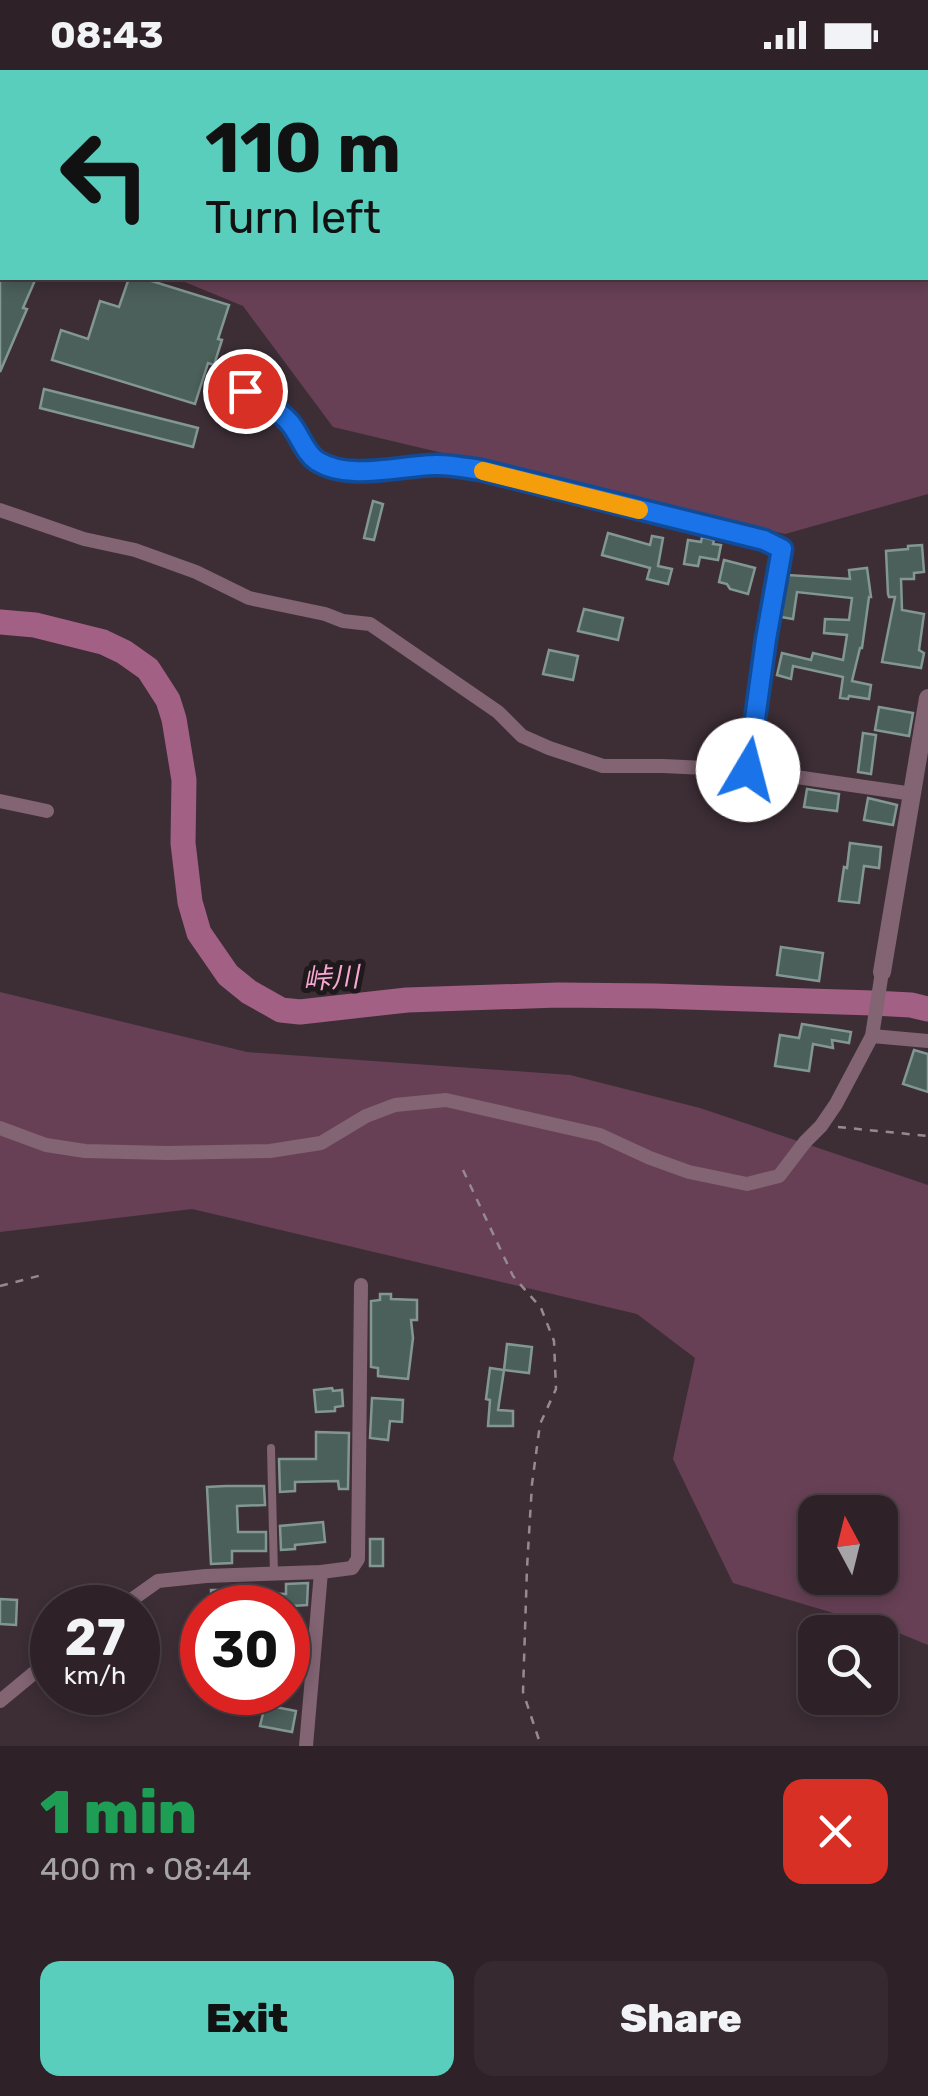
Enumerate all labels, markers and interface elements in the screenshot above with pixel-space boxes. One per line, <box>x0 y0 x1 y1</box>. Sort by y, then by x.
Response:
text: 08:43 <box>50 12 164 58</box>
text: 110 m <box>205 107 401 190</box>
icon: left <box>40 110 170 240</box>
text: Turn left <box>205 191 381 244</box>
pin <box>203 349 288 434</box>
icon: arrive <box>218 364 273 419</box>
position arrow <box>696 718 800 822</box>
water label: 峠川 <box>302 960 363 996</box>
north arrow <box>798 1495 898 1595</box>
map controls <box>798 1495 898 1715</box>
speed limit sign: 30 <box>180 1585 310 1715</box>
text: 27 <box>64 1608 126 1668</box>
button: search <box>798 1615 898 1715</box>
text: km/h <box>64 1661 126 1690</box>
text: 1 min <box>40 1777 197 1848</box>
button: close <box>783 1779 888 1884</box>
text: 400 m · 08:44 <box>40 1850 252 1888</box>
button: Exit <box>40 1961 454 2076</box>
button: Share <box>474 1961 888 2076</box>

